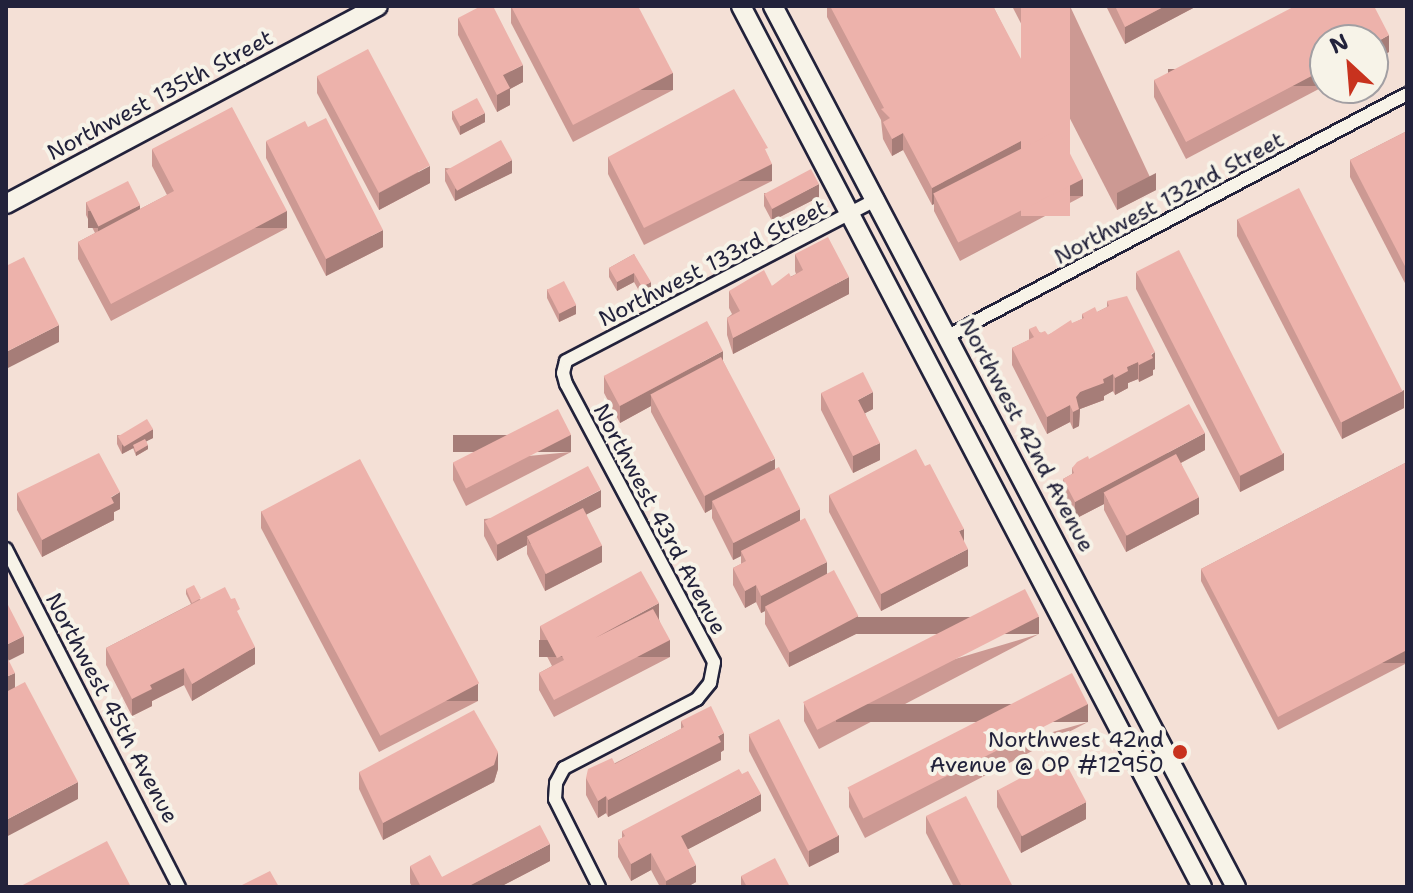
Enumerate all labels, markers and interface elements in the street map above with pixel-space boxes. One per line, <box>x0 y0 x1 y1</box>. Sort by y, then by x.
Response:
street label: Northwest 135th Street <box>43 24 277 166</box>
north arrow <box>1309 24 1389 104</box>
text: N <box>1325 27 1353 61</box>
street label: Northwest 132nd Street <box>1050 126 1288 270</box>
street label: Northwest 133rd Street <box>594 194 832 332</box>
street label: Northwest 42nd Avenue <box>954 313 1100 557</box>
street label: Northwest 43rd Avenue <box>588 399 732 639</box>
street label: Northwest 45th Avenue <box>40 588 184 828</box>
place label: Northwest 42nd Avenue @ OP #12950 <box>929 726 1164 778</box>
marker: Northwest 42nd Avenue @ OP #12950 <box>1171 743 1189 761</box>

